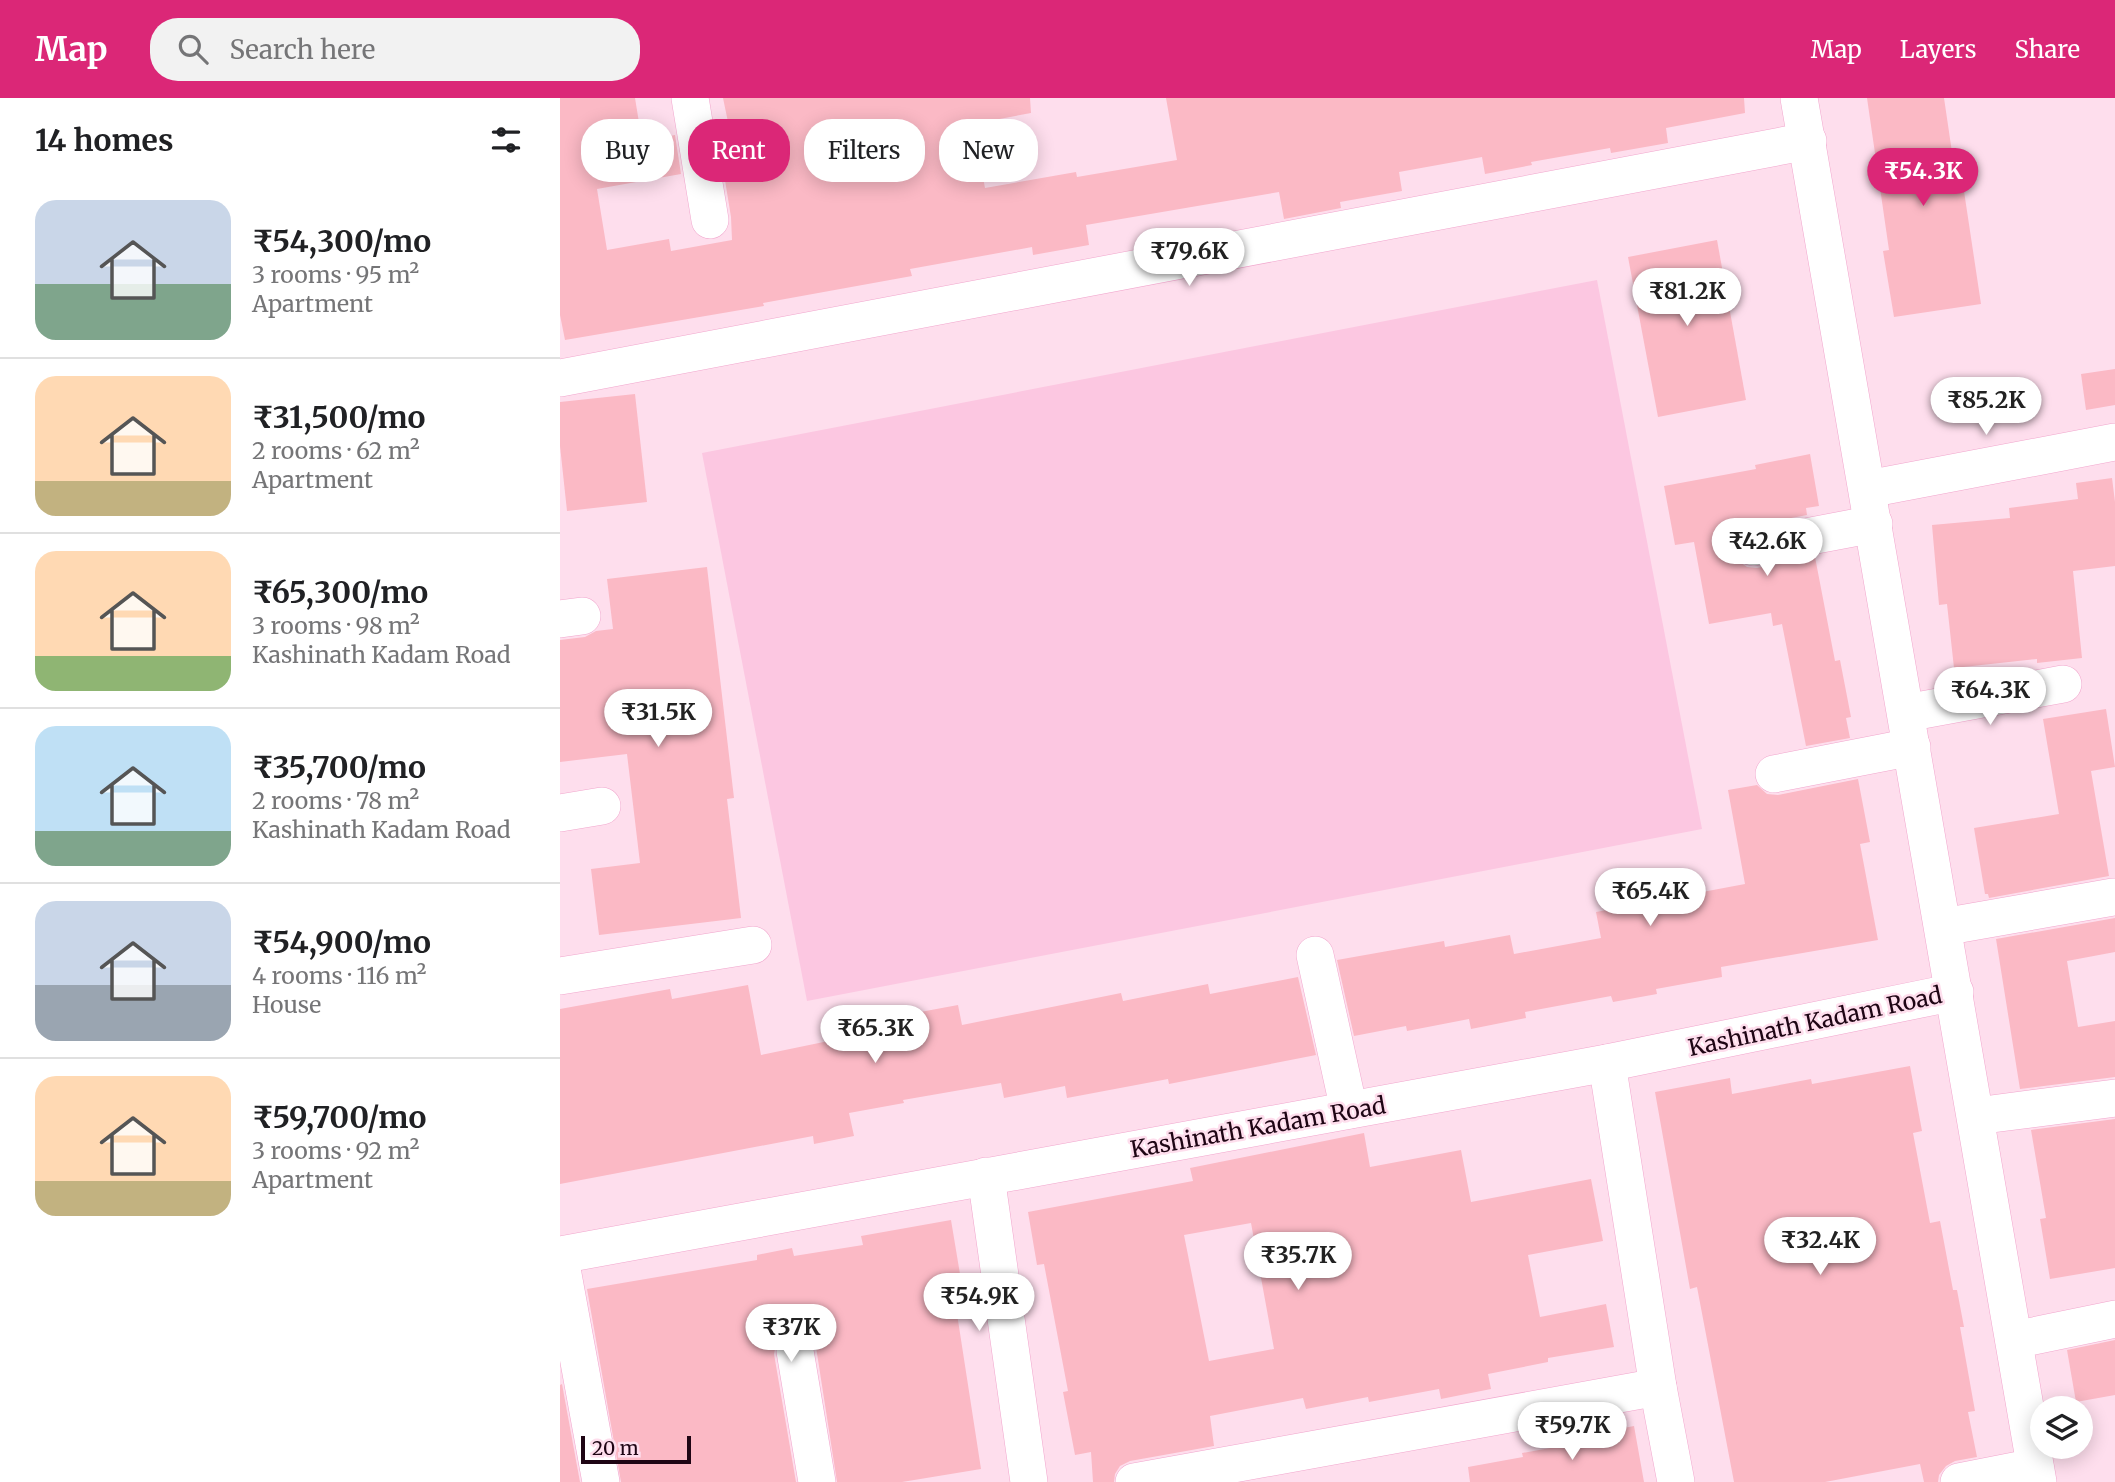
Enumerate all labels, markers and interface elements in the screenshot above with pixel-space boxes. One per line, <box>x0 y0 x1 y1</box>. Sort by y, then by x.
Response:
search box <box>150 18 640 81</box>
text: Map <box>35 29 108 70</box>
icon: search <box>174 30 212 68</box>
text: Search here <box>230 33 375 66</box>
text: Map <box>1811 34 1862 65</box>
text: Layers <box>1900 34 1976 65</box>
text: Share <box>2014 34 2080 65</box>
chip: Buy <box>581 119 674 182</box>
chip: Rent <box>688 119 790 182</box>
chip: Filters <box>804 119 925 182</box>
chip: New <box>939 119 1038 182</box>
text: 14 homes <box>35 121 173 159</box>
icon: filters <box>487 121 525 159</box>
pin: ₹54.3K <box>1866 148 1980 208</box>
text: ₹54.3K <box>1883 156 1963 185</box>
text: ₹54,300/mo <box>252 222 431 260</box>
icon: home <box>91 228 175 312</box>
pin: ₹79.6K <box>1132 228 1246 288</box>
text: ₹79.6K <box>1150 236 1228 265</box>
text: 3 rooms · 95 m² <box>252 260 419 289</box>
pin: ₹81.2K <box>1630 268 1744 328</box>
text: ₹81.2K <box>1648 276 1726 305</box>
text: Apartment <box>252 289 373 318</box>
pin: ₹85.2K <box>1929 378 2043 437</box>
text: ₹85.2K <box>1947 385 2025 414</box>
text: ₹31,500/mo <box>252 398 426 436</box>
icon: home <box>91 404 175 488</box>
text: 2 rooms · 62 m² <box>252 436 420 465</box>
text: Apartment <box>252 465 373 494</box>
pin: ₹42.6K <box>1710 518 1824 578</box>
text: ₹42.6K <box>1728 526 1806 555</box>
text: ₹65,300/mo <box>252 573 428 611</box>
icon: home <box>91 579 175 663</box>
text: 3 rooms · 98 m² <box>252 611 420 640</box>
text: Kashinath Kadam Road <box>252 640 511 669</box>
pin: ₹64.3K <box>1933 668 2047 727</box>
text: ₹64.3K <box>1950 675 2030 704</box>
pin: ₹31.5K <box>601 690 715 749</box>
text: ₹31.5K <box>620 697 696 726</box>
text: ₹35,700/mo <box>252 748 426 786</box>
icon: home <box>91 754 175 838</box>
text: 2 rooms · 78 m² <box>252 786 419 815</box>
text: Kashinath Kadam Road <box>252 815 511 844</box>
pin: ₹65.4K <box>1593 868 1707 928</box>
text: ₹65.4K <box>1611 876 1689 905</box>
text: ₹54,900/mo <box>252 923 431 961</box>
icon: home <box>91 929 175 1013</box>
text: 4 rooms · 116 m² <box>252 961 427 990</box>
street label: Kashinath Kadam Road <box>1685 980 1945 1062</box>
text: House <box>252 990 321 1019</box>
pin: ₹65.3K <box>818 1006 932 1065</box>
text: ₹65.3K <box>836 1013 914 1042</box>
street label: Kashinath Kadam Road <box>1128 1090 1388 1164</box>
text: ₹59,700/mo <box>252 1098 426 1136</box>
icon: home <box>91 1104 175 1188</box>
text: 3 rooms · 92 m² <box>252 1136 419 1165</box>
text: Apartment <box>252 1165 373 1194</box>
pin: ₹32.4K <box>1763 1218 1877 1277</box>
text: ₹32.4K <box>1780 1225 1860 1254</box>
pin: ₹35.7K <box>1241 1232 1355 1292</box>
text: ₹35.7K <box>1260 1240 1336 1269</box>
pin: ₹54.9K <box>922 1274 1036 1333</box>
text: ₹54.9K <box>940 1281 1019 1310</box>
pin: ₹37K <box>750 1304 832 1364</box>
text: ₹37K <box>761 1312 821 1341</box>
map controls <box>2030 1396 2093 1459</box>
button: layers <box>2030 1396 2093 1459</box>
pin: ₹59.7K <box>1515 1402 1629 1462</box>
text: ₹59.7K <box>1534 1410 1610 1439</box>
scale bar <box>581 1433 691 1465</box>
text: 20 m <box>592 1436 639 1460</box>

